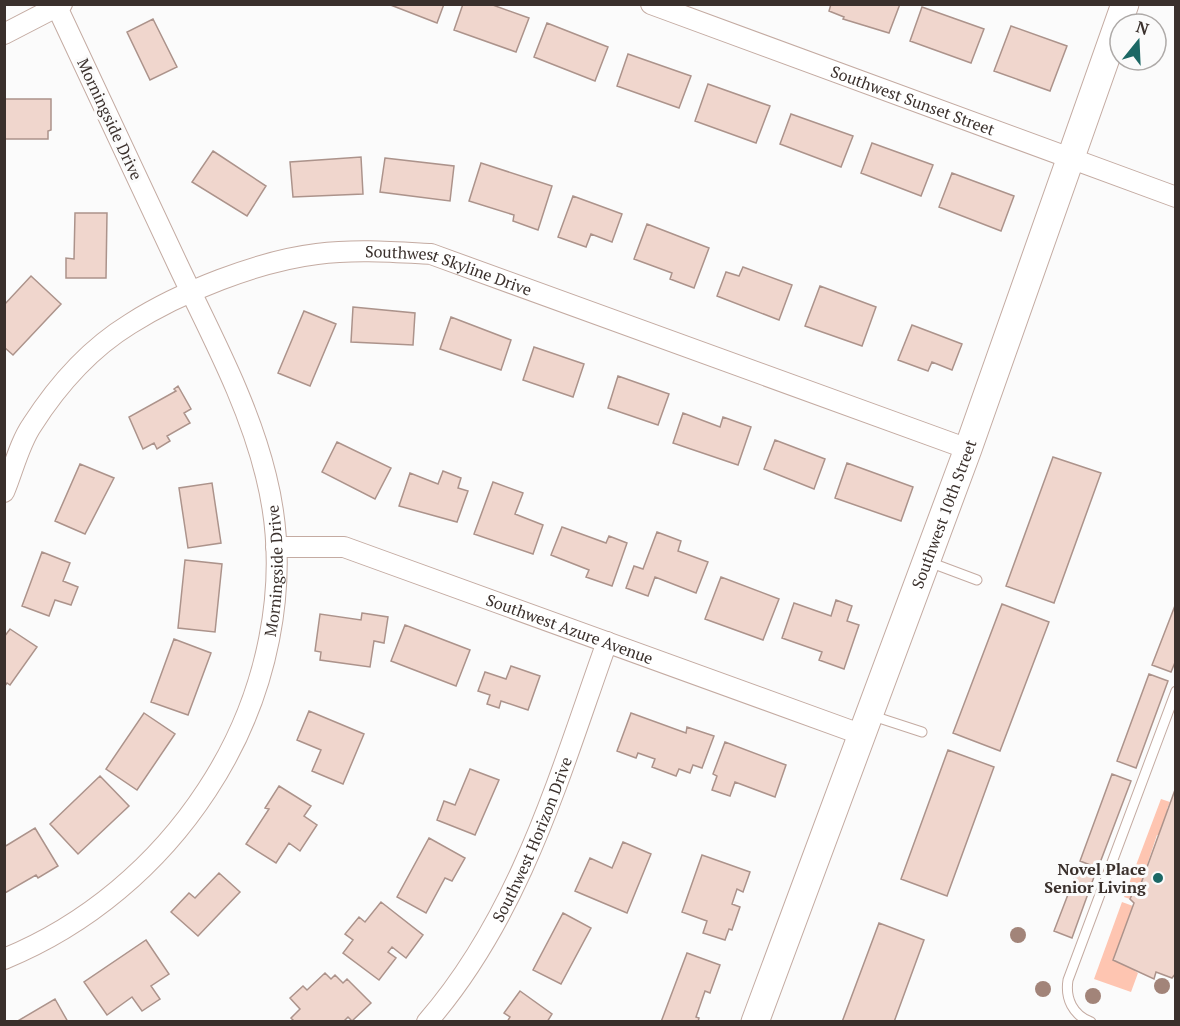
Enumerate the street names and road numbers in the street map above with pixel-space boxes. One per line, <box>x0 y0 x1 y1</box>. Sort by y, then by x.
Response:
street label: Morningside Drive <box>72 55 148 183</box>
street label: Southwest Sunset Street <box>828 60 998 140</box>
street label: Southwest Skyline Drive <box>365 240 535 301</box>
street label: Southwest 10th Street <box>906 436 982 592</box>
street label: Morningside Drive <box>259 503 288 638</box>
street label: Southwest Azure Avenue <box>483 588 656 669</box>
street label: Southwest Horizon Drive <box>487 754 577 926</box>

